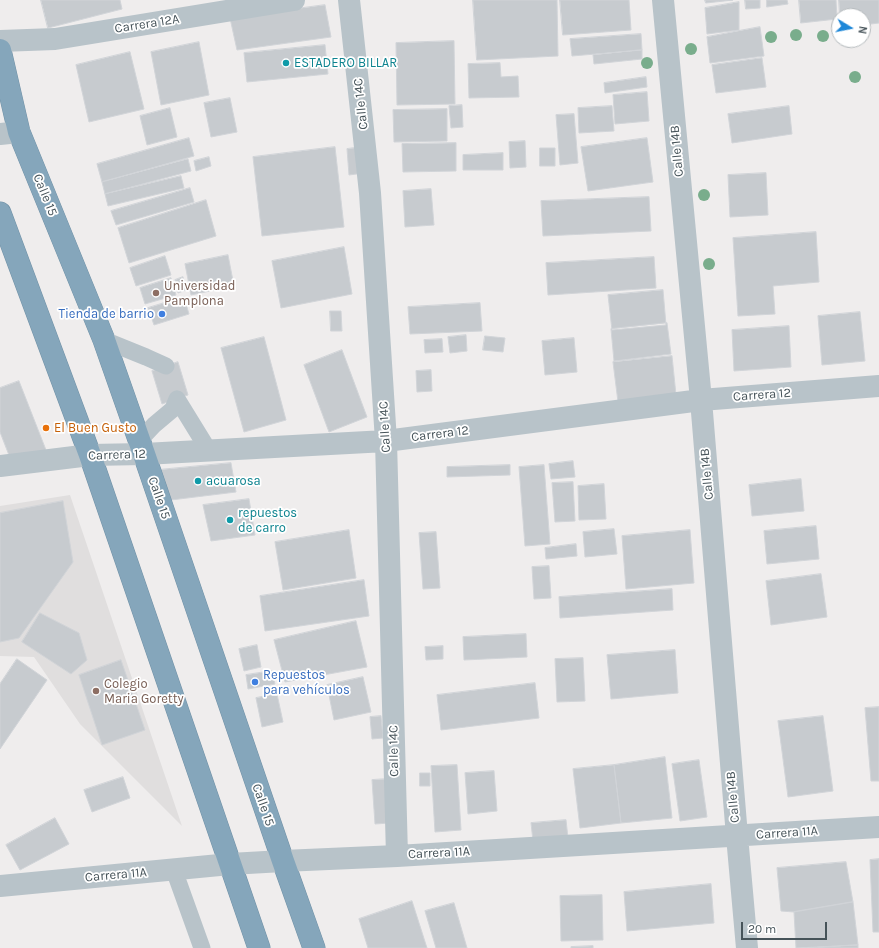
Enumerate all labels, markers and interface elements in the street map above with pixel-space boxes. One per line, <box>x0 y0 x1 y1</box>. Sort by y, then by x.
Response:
north arrow <box>831 8 871 48</box>
street label: Carrera 12A <box>113 11 181 37</box>
text: N <box>855 25 869 35</box>
place label: ESTADERO BILLAR <box>294 55 397 71</box>
marker: ESTADERO BILLAR <box>281 58 291 68</box>
street label: Calle 14C <box>351 77 371 131</box>
street label: Calle 14B <box>667 125 687 177</box>
street label: Calle 15 <box>30 172 60 218</box>
place label: Universidad Pamplona <box>164 278 235 309</box>
marker: Universidad Pamplona <box>151 288 161 298</box>
place label: Tienda de barrio <box>58 306 154 322</box>
marker: Tienda de barrio <box>157 309 167 319</box>
street label: Carrera 12 <box>733 385 791 405</box>
street label: Calle 14C <box>376 401 394 453</box>
place label: El Buen Gusto <box>54 420 137 436</box>
marker: El Buen Gusto <box>41 423 51 433</box>
street label: Carrera 12 <box>410 423 470 445</box>
street label: Carrera 12 <box>88 446 146 464</box>
street label: Calle 14B <box>697 448 717 500</box>
place label: acuarosa <box>206 473 261 489</box>
street label: Calle 15 <box>144 475 174 521</box>
marker: acuarosa <box>193 476 203 486</box>
place label: repuestos de carro <box>238 505 297 536</box>
marker: repuestos de carro <box>225 515 235 525</box>
place label: Repuestos para vehículos <box>263 667 350 698</box>
place label: Colegio Maria Goretty <box>104 676 184 707</box>
marker: Repuestos para vehículos <box>250 677 260 687</box>
marker: Colegio Maria Goretty <box>91 686 101 696</box>
street label: Calle 14C <box>386 725 402 777</box>
street label: Calle 14B <box>723 771 743 823</box>
street label: Calle 15 <box>248 782 278 828</box>
street label: Carrera 11A <box>755 823 819 843</box>
street label: Carrera 11A <box>408 844 470 862</box>
street label: Carrera 11A <box>84 865 148 885</box>
scale bar <box>743 914 829 940</box>
text: 20 m <box>748 922 776 936</box>

